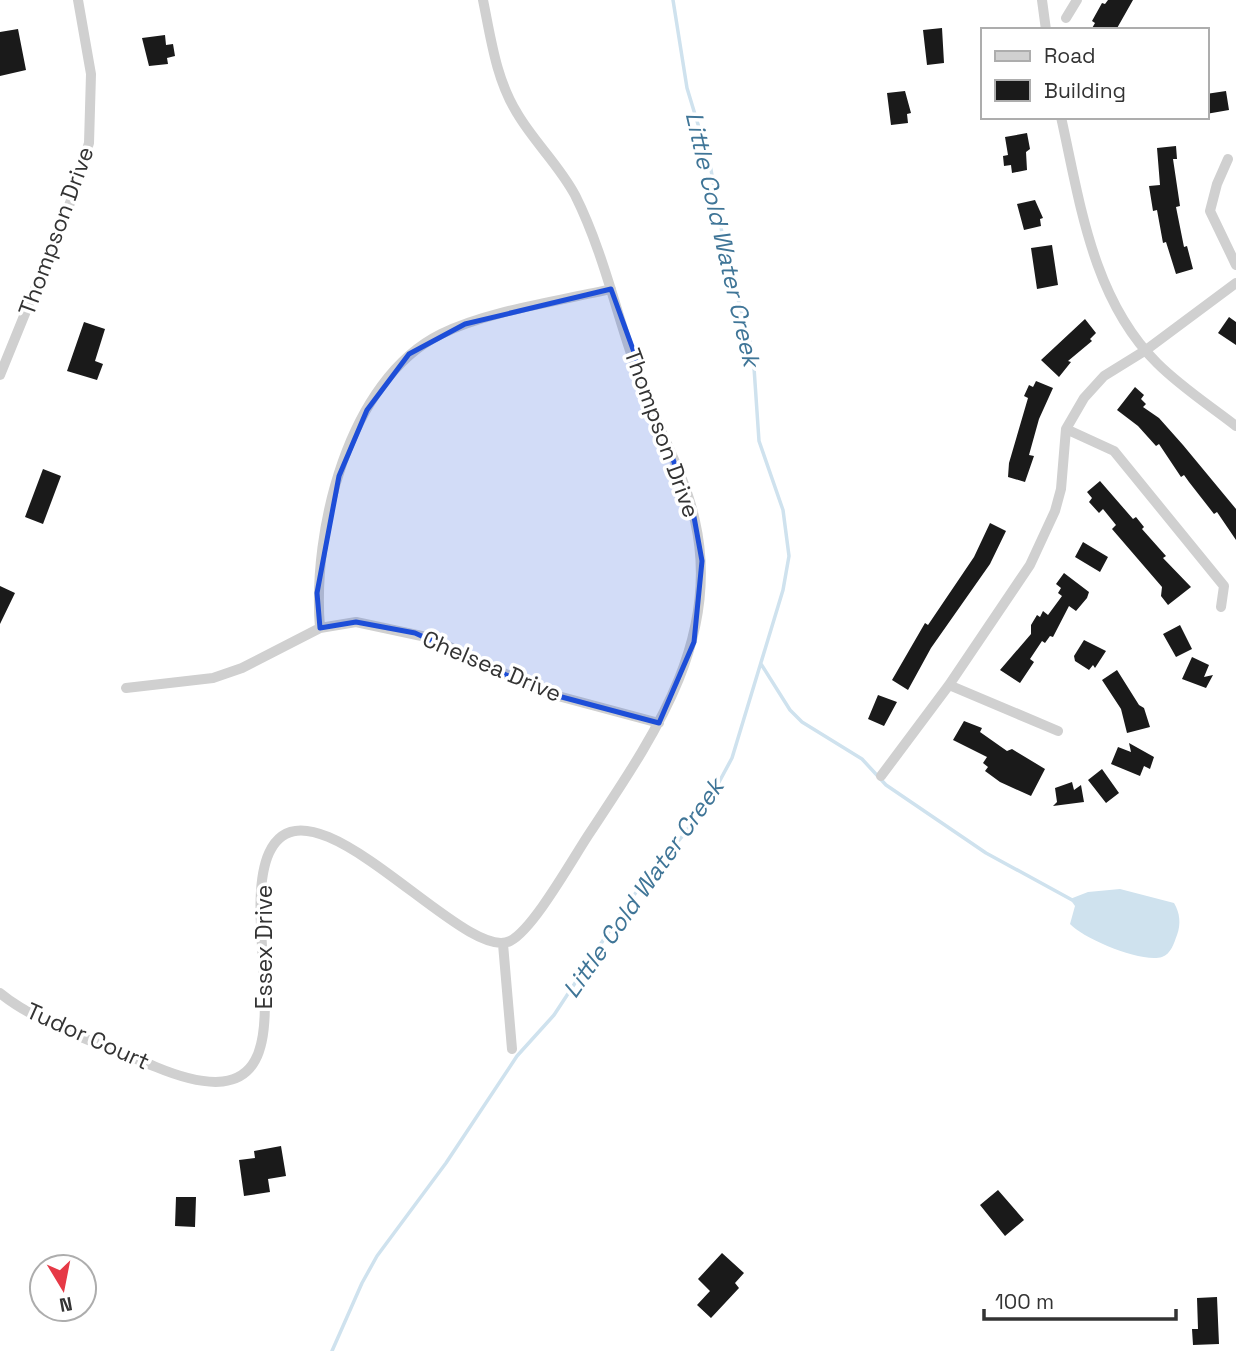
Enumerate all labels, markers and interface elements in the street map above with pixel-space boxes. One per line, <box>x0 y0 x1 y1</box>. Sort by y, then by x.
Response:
legend <box>981 28 1208 119</box>
text: Road <box>1044 42 1096 69</box>
text: Building <box>1044 77 1126 104</box>
water label: Little Cold Water Creek <box>679 108 768 373</box>
street label: Thompson Drive <box>11 142 101 320</box>
street label: Thompson Drive <box>617 344 707 522</box>
street label: Chelsea Drive <box>418 623 566 709</box>
water label: Little Cold Water Creek <box>556 770 732 1004</box>
street label: Essex Drive <box>249 885 279 1009</box>
street label: Tudor Court <box>22 996 154 1076</box>
north arrow <box>28 1253 98 1323</box>
scale bar <box>984 1278 1176 1322</box>
text: 100 m <box>995 1288 1054 1315</box>
text: N <box>57 1291 74 1318</box>

